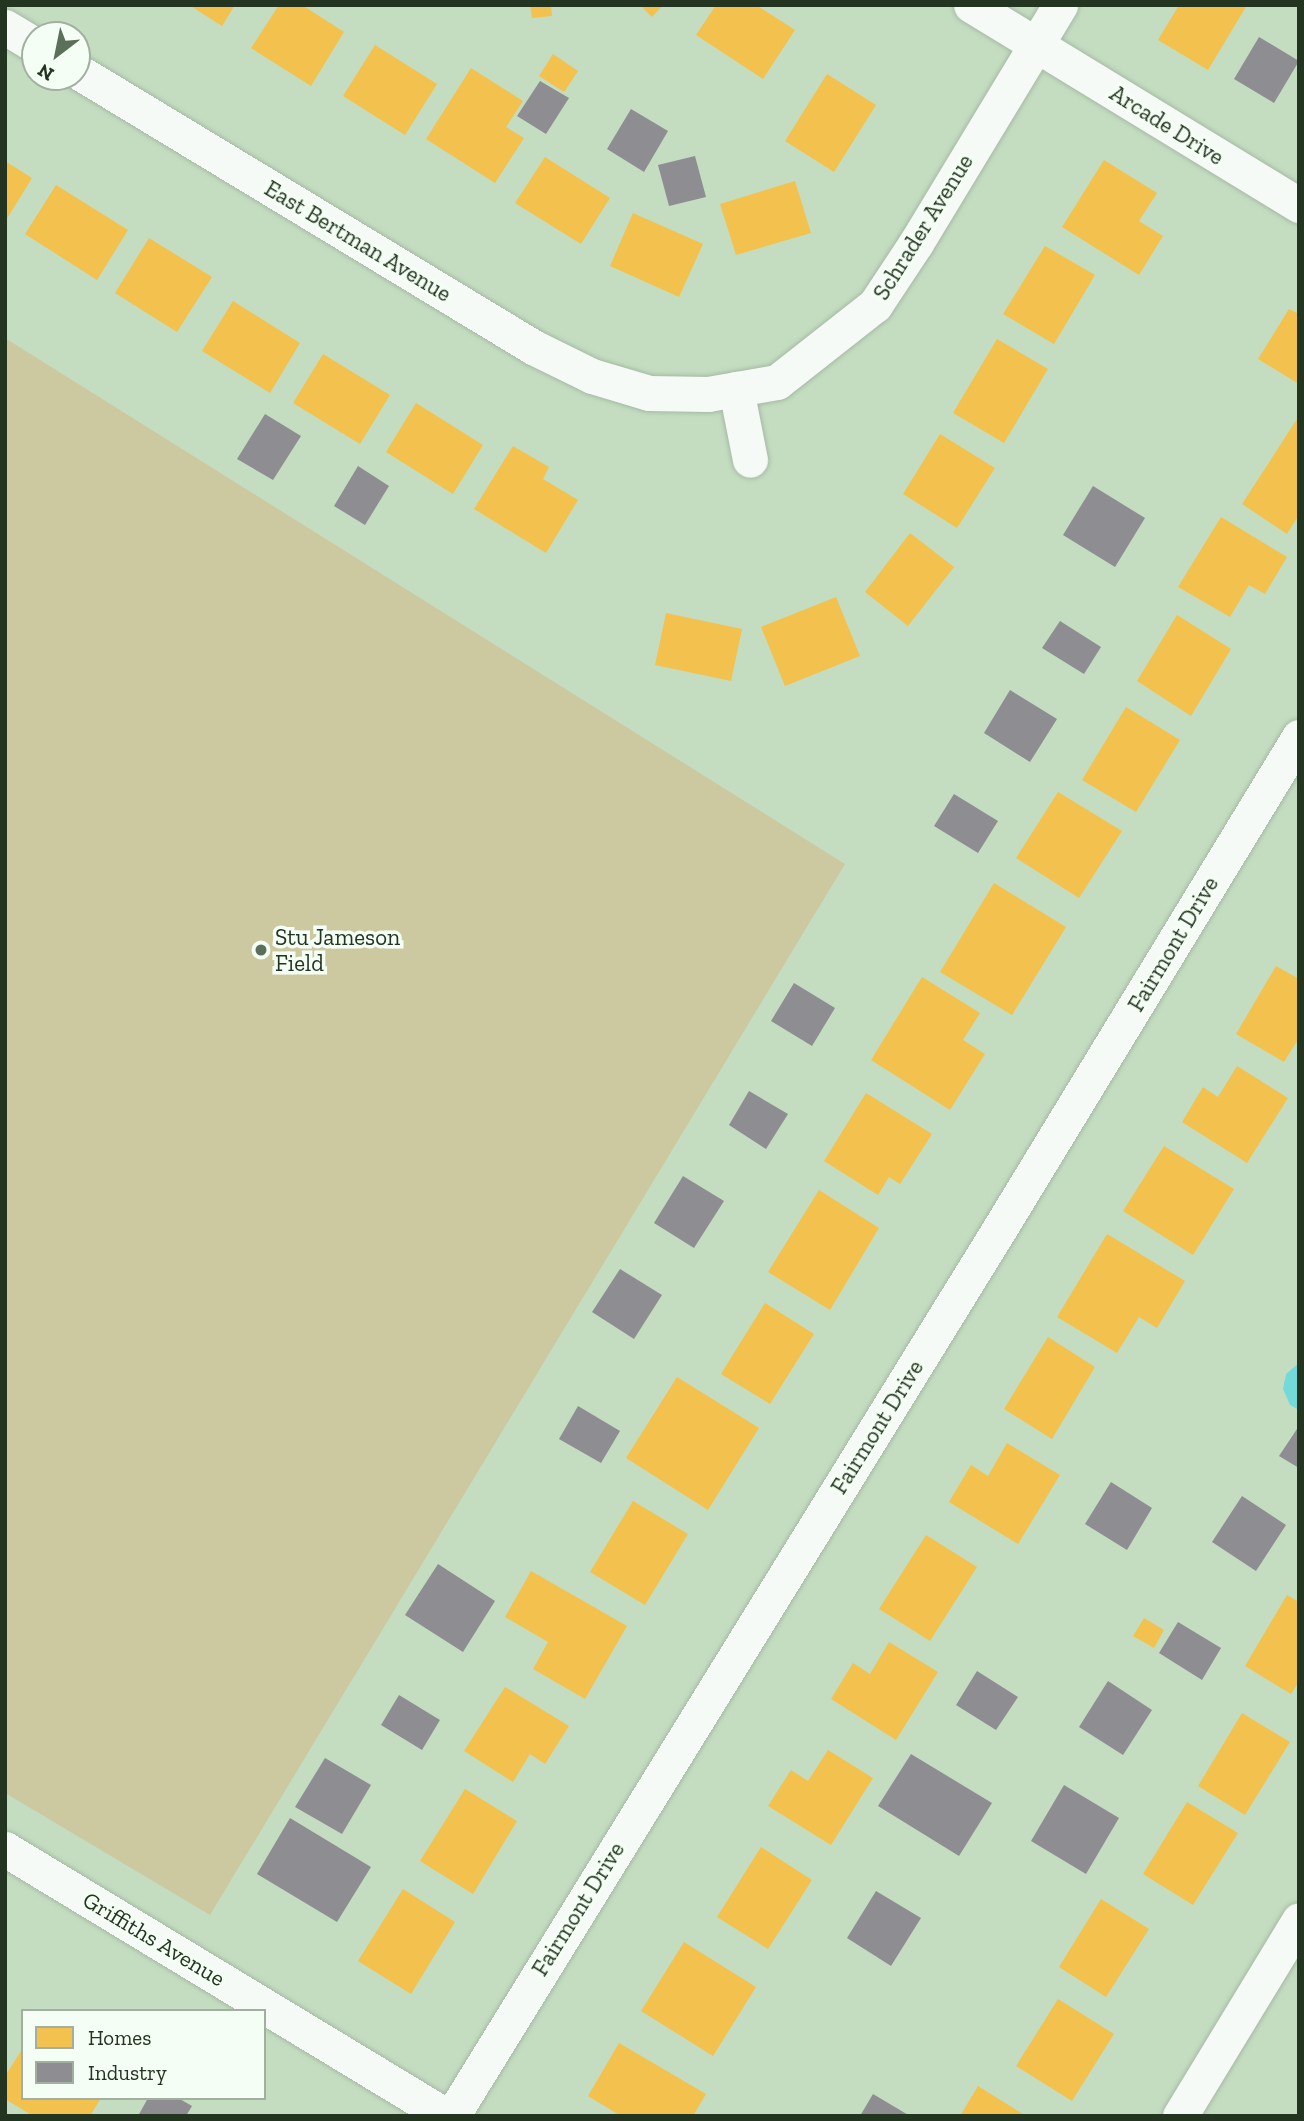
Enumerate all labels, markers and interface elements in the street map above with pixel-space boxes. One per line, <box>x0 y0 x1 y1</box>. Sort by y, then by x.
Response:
north arrow <box>21 21 91 91</box>
text: N <box>33 59 58 86</box>
street label: Arcade Drive <box>1105 79 1229 171</box>
street label: Schrader Avenue <box>867 149 979 305</box>
street label: East Bertman Avenue <box>259 174 457 308</box>
street label: Fairmont Drive <box>1122 872 1224 1016</box>
place label: Stu Jameson Field <box>275 923 401 977</box>
marker: Stu Jameson Field <box>253 942 269 958</box>
street label: Fairmont Drive <box>825 1355 929 1499</box>
street label: Fairmont Drive <box>526 1837 630 1981</box>
street label: Griffiths Avenue <box>78 1886 230 1992</box>
legend <box>21 2009 266 2100</box>
text: Homes <box>88 2025 151 2050</box>
text: Industry <box>88 2060 167 2085</box>

